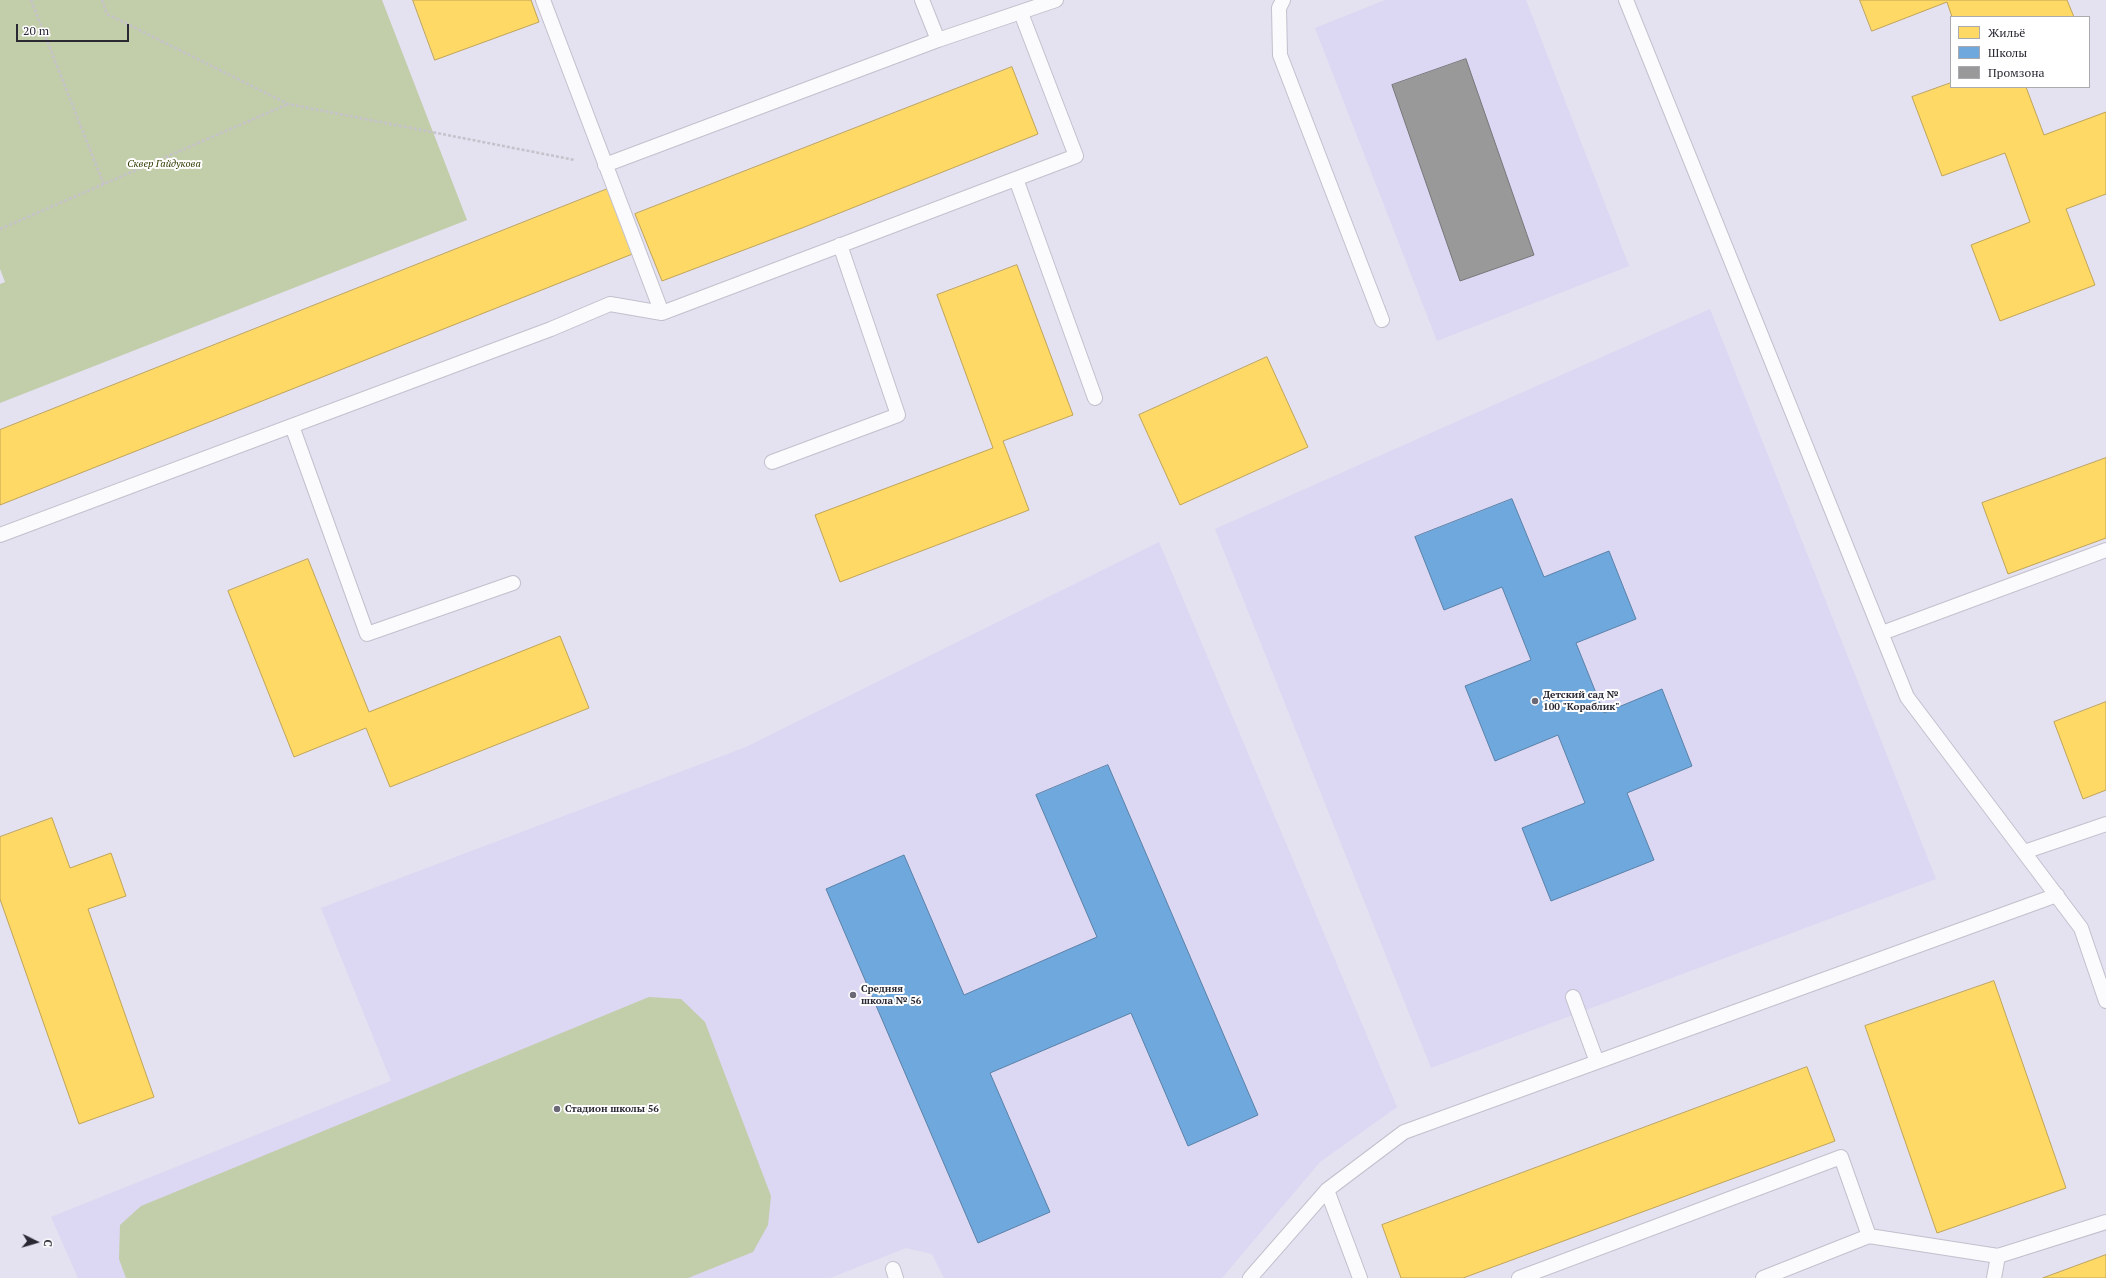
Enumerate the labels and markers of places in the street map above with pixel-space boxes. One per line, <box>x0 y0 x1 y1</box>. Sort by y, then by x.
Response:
place label: Детский сад № 100 "Кораблик" <box>1543 689 1619 712</box>
marker: Детский сад № 100 "Кораблик" <box>1530 696 1540 706</box>
place label: Средняя школа № 56 <box>861 983 921 1006</box>
marker: Средняя школа № 56 <box>848 990 858 1000</box>
place label: Стадион школы 56 <box>565 1103 659 1115</box>
marker: Стадион школы 56 <box>552 1104 562 1114</box>

